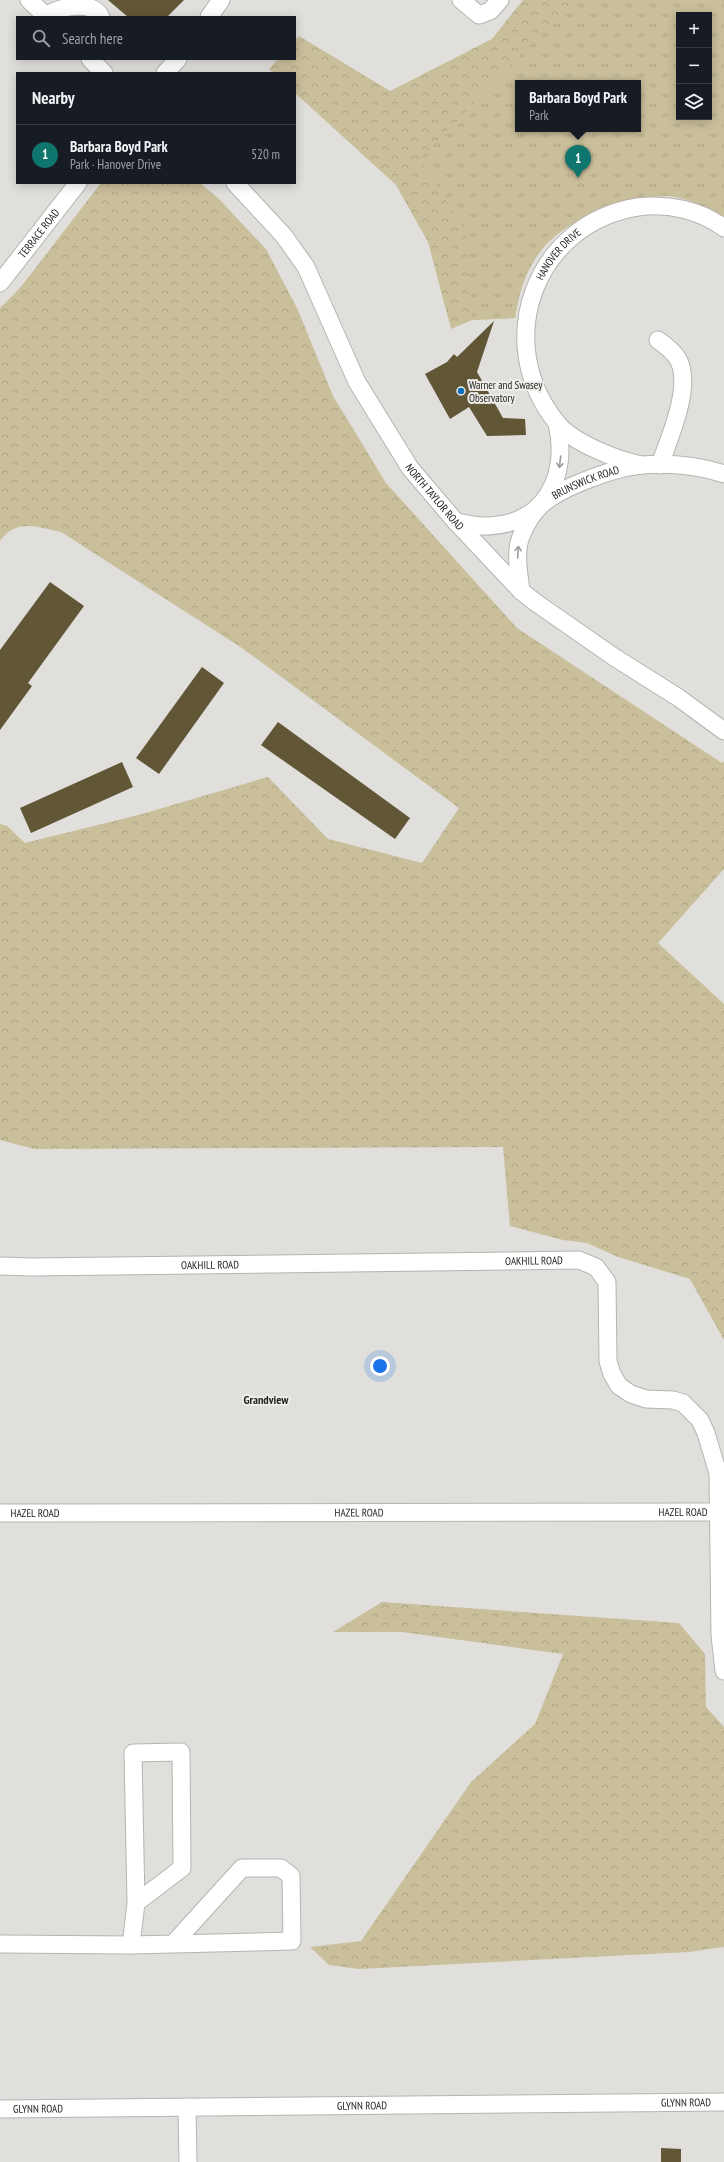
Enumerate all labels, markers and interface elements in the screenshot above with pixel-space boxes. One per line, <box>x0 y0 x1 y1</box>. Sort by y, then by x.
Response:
map controls <box>676 12 712 120</box>
button: + <box>676 12 712 48</box>
search box <box>16 16 296 60</box>
icon: search <box>30 27 52 49</box>
text: Search here <box>62 29 123 48</box>
button: − <box>676 48 712 84</box>
popup <box>515 80 641 132</box>
button: layers <box>676 84 712 120</box>
text: Nearby <box>32 87 75 109</box>
text: Barbara Boyd Park <box>529 88 627 107</box>
text: Park <box>529 107 549 124</box>
text: Barbara Boyd Park <box>70 137 168 156</box>
pin: 1 <box>565 145 591 178</box>
text: 1 <box>42 146 48 163</box>
text: 520 m <box>251 146 280 163</box>
text: Park · Hanover Drive <box>70 156 161 173</box>
street label: TERRACE ROAD <box>15 206 63 261</box>
street label: HANOVER DRIVE <box>533 225 584 282</box>
place label: Warner and Swasey Observatory <box>469 378 543 405</box>
marker: Warner and Swasey Observatory <box>456 386 466 396</box>
one-way arrow <box>556 455 564 468</box>
street label: NORTH TAYLOR ROAD <box>402 461 467 533</box>
street label: BRUNSWICK ROAD <box>549 463 621 502</box>
one-way arrow <box>515 546 522 559</box>
street label: OAKHILL ROAD <box>505 1253 563 1268</box>
street label: OAKHILL ROAD <box>181 1257 239 1272</box>
your location <box>370 1356 390 1376</box>
district label: Grandview <box>243 1392 289 1407</box>
street label: HAZEL ROAD <box>335 1505 384 1520</box>
street label: HAZEL ROAD <box>659 1505 708 1519</box>
street label: HAZEL ROAD <box>11 1506 60 1520</box>
street label: GLYNN ROAD <box>661 2095 711 2110</box>
street label: GLYNN ROAD <box>337 2098 387 2113</box>
street label: GLYNN ROAD <box>13 2101 63 2116</box>

